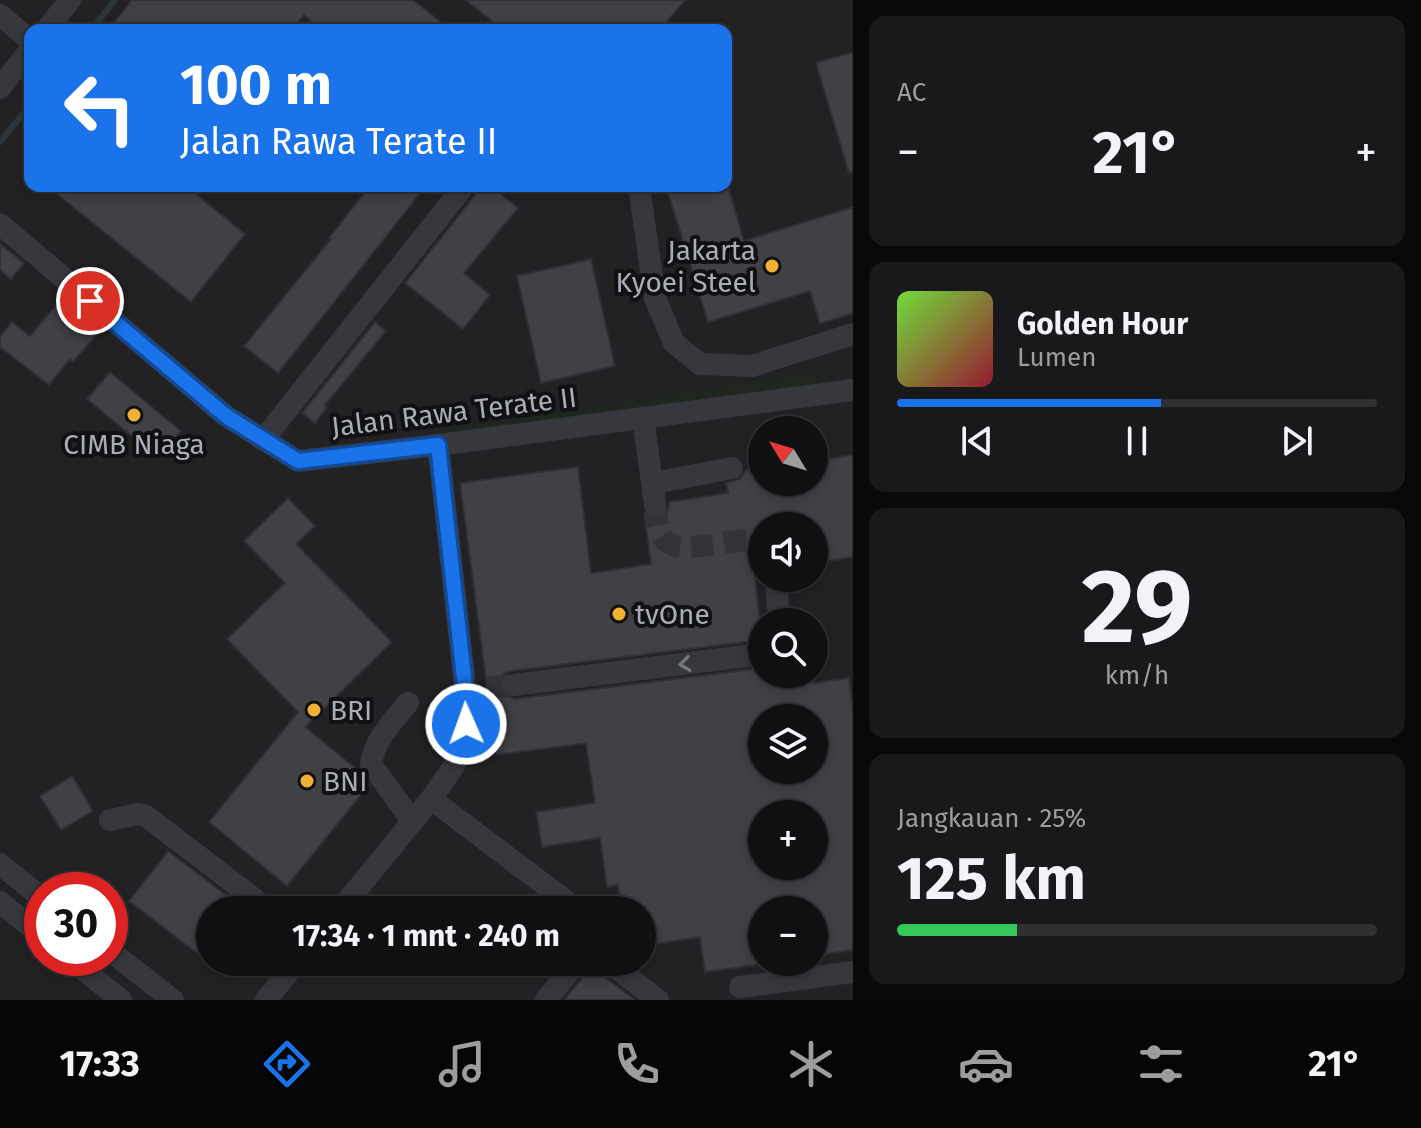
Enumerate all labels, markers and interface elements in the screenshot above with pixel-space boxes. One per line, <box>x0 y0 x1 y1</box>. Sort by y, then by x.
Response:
text: 100 m <box>180 52 332 119</box>
icon: left <box>48 56 152 160</box>
text: AC <box>897 77 926 108</box>
text: 21° <box>1093 117 1181 189</box>
text: Jalan Rawa Terate II <box>180 120 497 164</box>
text: − <box>897 126 919 179</box>
text: + <box>1355 126 1377 179</box>
place label: Jakarta Kyoei Steel <box>615 234 756 299</box>
marker: Jakarta Kyoei Steel <box>763 257 781 275</box>
pin <box>56 267 124 335</box>
icon: arrive <box>68 279 112 323</box>
text: Golden Hour <box>1017 306 1188 342</box>
text: Lumen <box>1017 342 1096 373</box>
street label: Jalan Rawa Terate II <box>329 381 579 443</box>
marker: CIMB Niaga <box>125 406 143 424</box>
north arrow <box>748 416 828 496</box>
map controls <box>748 416 828 976</box>
icon: previous <box>955 419 999 463</box>
icon: pause <box>1115 419 1159 463</box>
icon: next <box>1275 419 1319 463</box>
place label: CIMB Niaga <box>63 428 205 461</box>
button: sound <box>748 512 828 592</box>
text: 29 <box>1082 545 1192 670</box>
place label: tvOne <box>635 598 710 631</box>
marker: tvOne <box>610 605 628 623</box>
button: search <box>748 608 828 688</box>
one-way arrow <box>678 655 691 672</box>
text: km/h <box>1105 660 1169 691</box>
position arrow <box>424 682 508 766</box>
place label: BRI <box>330 694 372 727</box>
marker: BRI <box>305 701 323 719</box>
button: layers <box>748 704 828 784</box>
place label: BNI <box>323 765 367 798</box>
marker: BNI <box>298 772 316 790</box>
button: + <box>748 800 828 880</box>
text: Jangkauan · 25% <box>897 803 1086 834</box>
text: 125 km <box>897 843 1086 915</box>
speed limit sign: 30 <box>24 872 128 976</box>
button: − <box>748 896 828 976</box>
text: 17:34 · 1 mnt · 240 m <box>292 918 560 954</box>
icon: directions <box>259 1036 315 1092</box>
icon: music <box>434 1036 490 1092</box>
icon: phone <box>609 1036 665 1092</box>
icon: climate <box>783 1036 839 1092</box>
icon: car <box>958 1036 1014 1092</box>
icon: filters <box>1133 1036 1189 1092</box>
text: 17:33 <box>59 1042 140 1086</box>
text: 21° <box>1308 1042 1362 1086</box>

